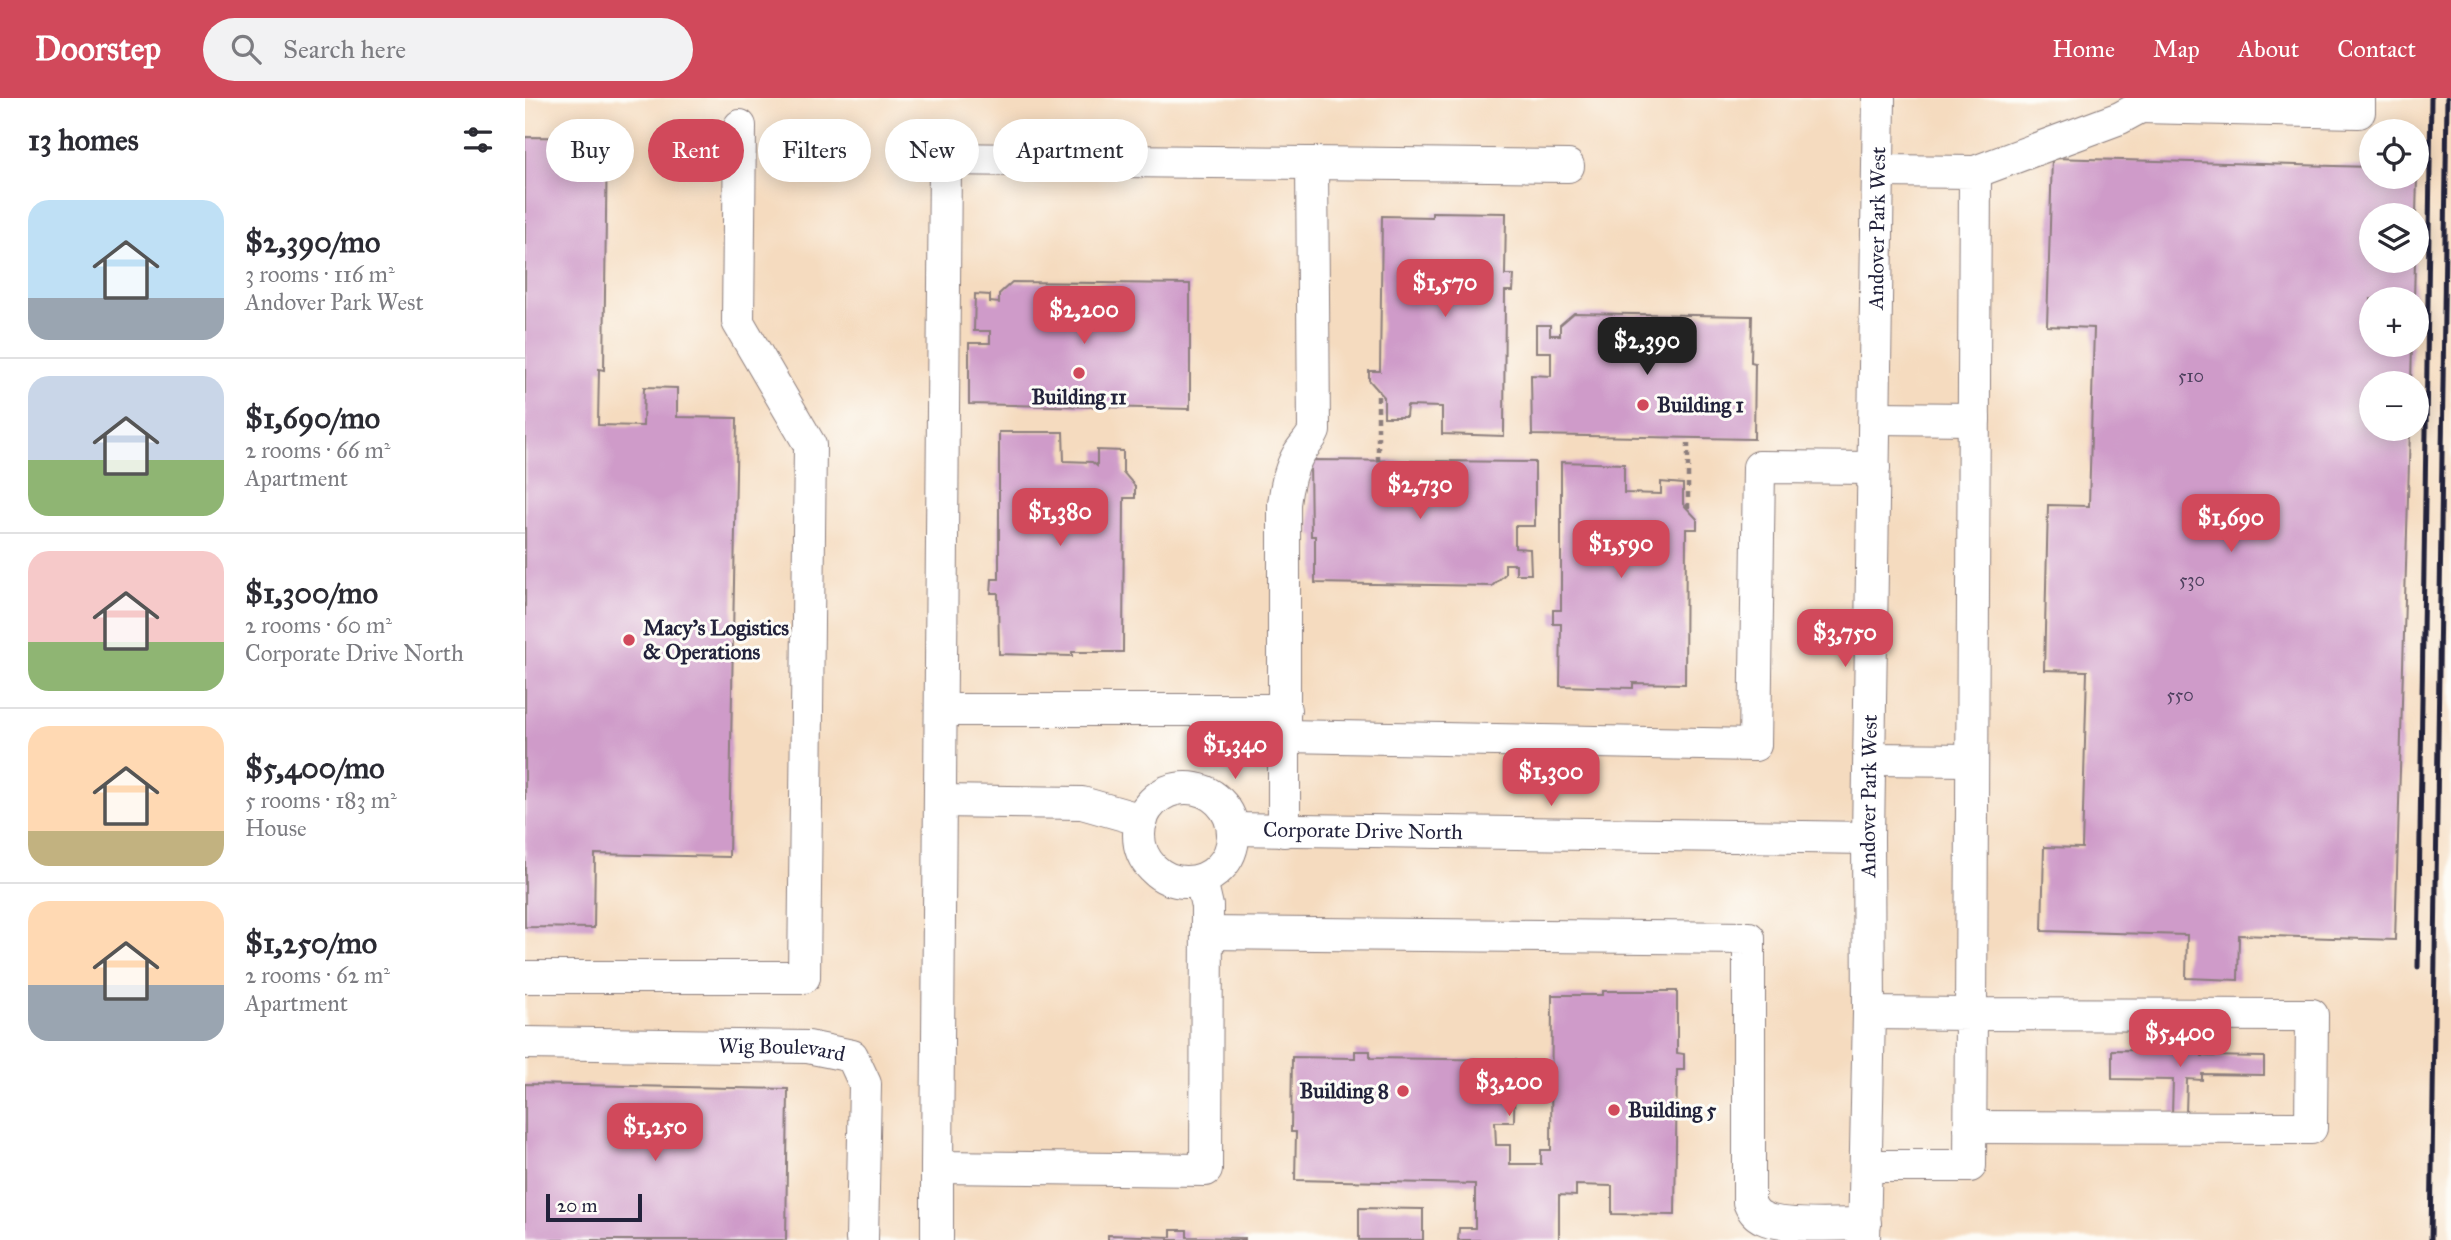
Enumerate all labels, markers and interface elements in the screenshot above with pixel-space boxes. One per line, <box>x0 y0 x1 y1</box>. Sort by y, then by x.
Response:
search box <box>203 18 693 81</box>
text: Doorstep <box>35 29 161 69</box>
icon: search <box>227 30 265 68</box>
text: Search here <box>283 33 406 65</box>
text: Home <box>2052 34 2115 64</box>
text: Map <box>2153 34 2200 64</box>
text: About <box>2238 34 2299 64</box>
text: Contact <box>2337 34 2416 64</box>
chip: Buy <box>546 119 634 182</box>
chip: Rent <box>648 119 744 182</box>
chip: Filters <box>758 119 871 182</box>
chip: New <box>885 119 979 182</box>
chip: Apartment <box>993 119 1148 182</box>
map controls <box>2359 119 2429 441</box>
button: locate <box>2359 119 2429 189</box>
icon: filters <box>459 121 497 159</box>
text: 13 homes <box>28 122 139 158</box>
street label: Andover Park West <box>1863 146 1891 311</box>
button: layers <box>2359 203 2429 273</box>
text: $2,390/mo <box>245 224 380 260</box>
icon: home <box>84 228 168 312</box>
text: 3 rooms · 116 m² <box>245 260 395 288</box>
pin: $1,570 <box>1388 260 1502 319</box>
text: $1,570 <box>1413 268 1477 296</box>
pin: $2,200 <box>1027 286 1141 346</box>
button: + <box>2359 287 2429 357</box>
text: Andover Park West <box>245 288 424 316</box>
text: $2,200 <box>1049 295 1119 323</box>
pin: $2,390 <box>1590 317 1704 377</box>
text: $2,390 <box>1614 326 1680 354</box>
marker: Building 11 <box>1071 365 1087 381</box>
house number: 510 <box>2178 365 2204 387</box>
button: − <box>2359 371 2429 441</box>
place label: Building 11 <box>1031 384 1127 410</box>
place label: Building 1 <box>1657 392 1744 418</box>
marker: Building 1 <box>1635 397 1651 413</box>
text: $1,690/mo <box>245 400 380 436</box>
icon: home <box>84 404 168 488</box>
text: 2 rooms · 66 m² <box>245 436 390 464</box>
pin: $2,730 <box>1363 462 1477 521</box>
text: Apartment <box>245 464 348 492</box>
text: $2,730 <box>1387 470 1453 498</box>
pin: $1,380 <box>1003 489 1117 548</box>
pin: $1,690 <box>2174 494 2288 554</box>
text: $1,380 <box>1028 497 1092 525</box>
text: $1,690 <box>2198 503 2264 531</box>
pin: $1,590 <box>1564 520 1678 580</box>
text: $1,590 <box>1589 529 1653 557</box>
house number: 530 <box>2179 569 2205 591</box>
text: $1,300/mo <box>245 575 378 611</box>
icon: home <box>84 579 168 663</box>
pin: $3,750 <box>1788 610 1902 669</box>
text: 2 rooms · 60 m² <box>245 611 392 639</box>
place label: Macy's Logistics & Operations <box>643 615 789 665</box>
text: $3,750 <box>1813 618 1877 646</box>
marker: Macy's Logistics & Operations <box>621 632 637 648</box>
text: Corporate Drive North <box>245 639 464 667</box>
house number: 550 <box>2166 684 2194 706</box>
street label: Andover Park West <box>1855 714 1883 879</box>
pin: $1,340 <box>1178 722 1292 781</box>
text: $1,340 <box>1203 730 1267 758</box>
pin: $1,300 <box>1494 748 1608 808</box>
text: $5,400/mo <box>245 750 385 786</box>
icon: home <box>84 754 168 838</box>
text: $1,300 <box>1519 757 1583 785</box>
text: 5 rooms · 183 m² <box>245 786 397 814</box>
text: House <box>245 814 307 842</box>
street label: Corporate Drive North <box>1263 816 1463 845</box>
text: $1,250/mo <box>245 925 377 961</box>
icon: home <box>84 929 168 1013</box>
text: 2 rooms · 62 m² <box>245 961 390 989</box>
text: Apartment <box>245 989 348 1017</box>
pin: $5,400 <box>2123 1010 2237 1069</box>
text: $5,400 <box>2145 1018 2215 1046</box>
street label: Wig Boulevard <box>718 1033 848 1067</box>
pin: $3,200 <box>1452 1058 1566 1118</box>
text: $3,200 <box>1475 1067 1543 1095</box>
place label: Building 8 <box>1299 1078 1389 1104</box>
marker: Building 8 <box>1395 1083 1411 1099</box>
place label: Building 5 <box>1628 1097 1716 1123</box>
marker: Building 5 <box>1606 1102 1622 1118</box>
pin: $1,250 <box>598 1104 712 1163</box>
text: $1,250 <box>623 1112 687 1140</box>
scale bar <box>546 1191 642 1223</box>
text: 20 m <box>557 1194 598 1217</box>

